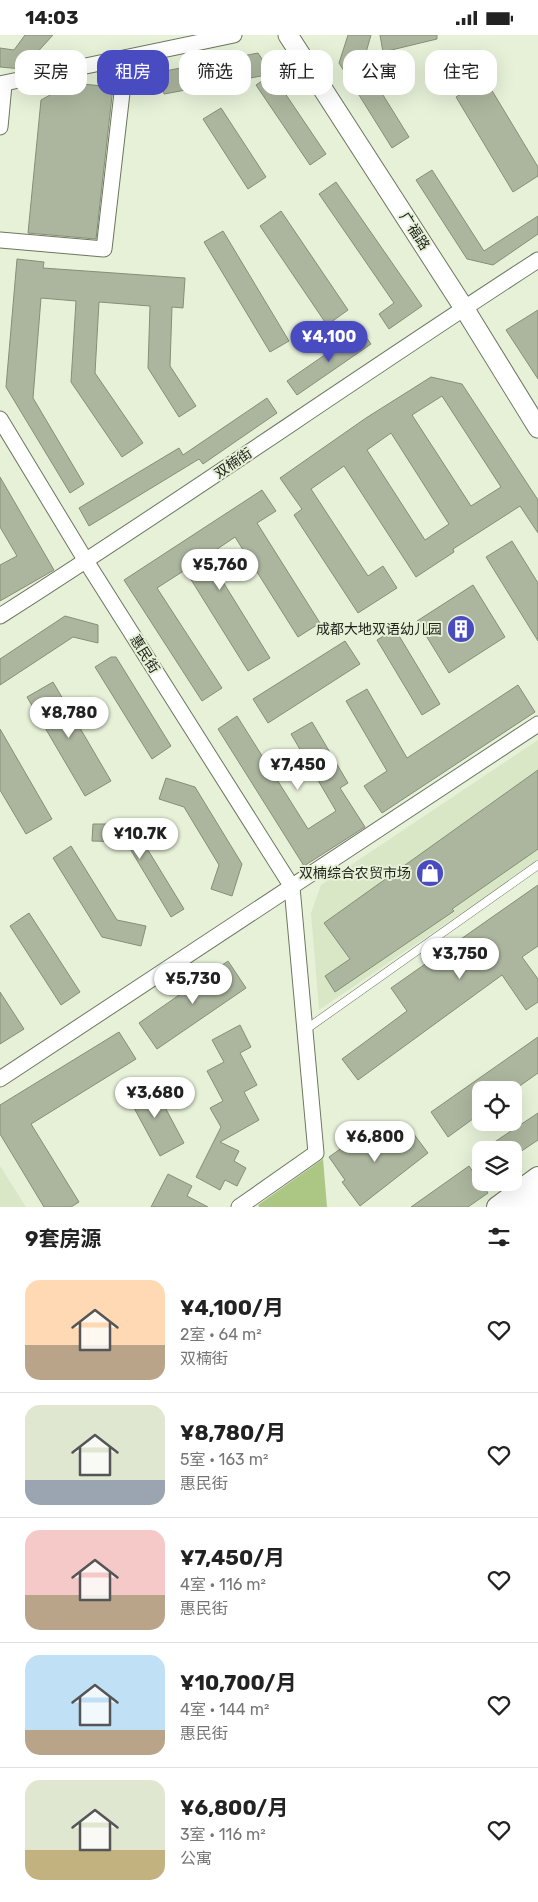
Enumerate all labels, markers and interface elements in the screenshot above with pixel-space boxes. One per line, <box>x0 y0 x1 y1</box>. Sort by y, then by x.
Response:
text: 14:03 <box>25 6 78 29</box>
chip: 买房 <box>15 50 87 95</box>
chip: 租房 <box>97 50 169 95</box>
chip: 筛选 <box>179 50 251 95</box>
chip: 新上 <box>261 50 333 95</box>
chip: 公寓 <box>343 50 415 95</box>
chip: 住宅 <box>425 50 497 95</box>
street label: 广福路 <box>396 209 433 254</box>
pin: ¥4,100 <box>288 321 370 363</box>
text: ¥4,100 <box>302 327 356 346</box>
street label: 双楠街 <box>211 445 255 482</box>
pin: ¥5,760 <box>179 549 261 591</box>
text: ¥5,760 <box>192 555 248 574</box>
building icon: 成都大地双语幼儿园 <box>446 614 476 644</box>
place label: 成都大地双语幼儿园 <box>316 621 442 638</box>
street label: 惠民街 <box>126 632 163 677</box>
pin: ¥8,780 <box>28 697 110 739</box>
text: ¥8,780 <box>41 703 97 722</box>
pin: ¥7,450 <box>257 749 339 791</box>
text: ¥7,450 <box>270 755 326 774</box>
pin: ¥10.7K <box>99 817 181 860</box>
text: ¥10.7K <box>113 824 167 843</box>
shop icon: 双楠综合农贸市场 <box>415 858 445 888</box>
place label: 双楠综合农贸市场 <box>299 865 411 882</box>
pin: ¥3,750 <box>419 937 501 980</box>
text: ¥3,750 <box>432 944 488 963</box>
pin: ¥5,730 <box>152 963 234 1005</box>
text: ¥5,730 <box>165 969 221 988</box>
pin: ¥3,680 <box>114 1077 196 1119</box>
map controls <box>472 1081 522 1191</box>
button: locate <box>472 1081 522 1131</box>
text: ¥3,680 <box>126 1083 184 1102</box>
pin: ¥6,800 <box>334 1121 416 1163</box>
text: ¥6,800 <box>346 1127 404 1146</box>
button: layers <box>472 1141 522 1191</box>
icon: filters <box>485 1223 513 1251</box>
text: 9套房源 <box>25 1226 101 1251</box>
text: ¥4,100/月 <box>180 1295 284 1320</box>
icon: home <box>65 1300 125 1360</box>
icon: heart <box>485 1316 513 1344</box>
text: 2室 · 64 m² <box>180 1325 262 1344</box>
text: 双楠街 <box>180 1349 228 1368</box>
text: ¥8,780/月 <box>180 1420 286 1445</box>
icon: home <box>65 1425 125 1485</box>
icon: heart <box>485 1441 513 1469</box>
text: 5室 · 163 m² <box>180 1450 268 1469</box>
text: 惠民街 <box>180 1474 228 1493</box>
text: ¥7,450/月 <box>180 1545 285 1570</box>
icon: home <box>65 1550 125 1610</box>
icon: heart <box>485 1566 513 1594</box>
text: 4室 · 116 m² <box>180 1575 266 1594</box>
text: 惠民街 <box>180 1599 228 1618</box>
text: ¥10,700/月 <box>180 1670 297 1695</box>
icon: home <box>65 1675 125 1735</box>
icon: heart <box>485 1691 513 1719</box>
text: 4室 · 144 m² <box>180 1700 269 1719</box>
text: 惠民街 <box>180 1724 228 1743</box>
text: ¥6,800/月 <box>180 1795 288 1820</box>
icon: home <box>65 1800 125 1860</box>
icon: heart <box>485 1816 513 1844</box>
text: 3室 · 116 m² <box>180 1825 266 1844</box>
text: 公寓 <box>180 1849 212 1868</box>

